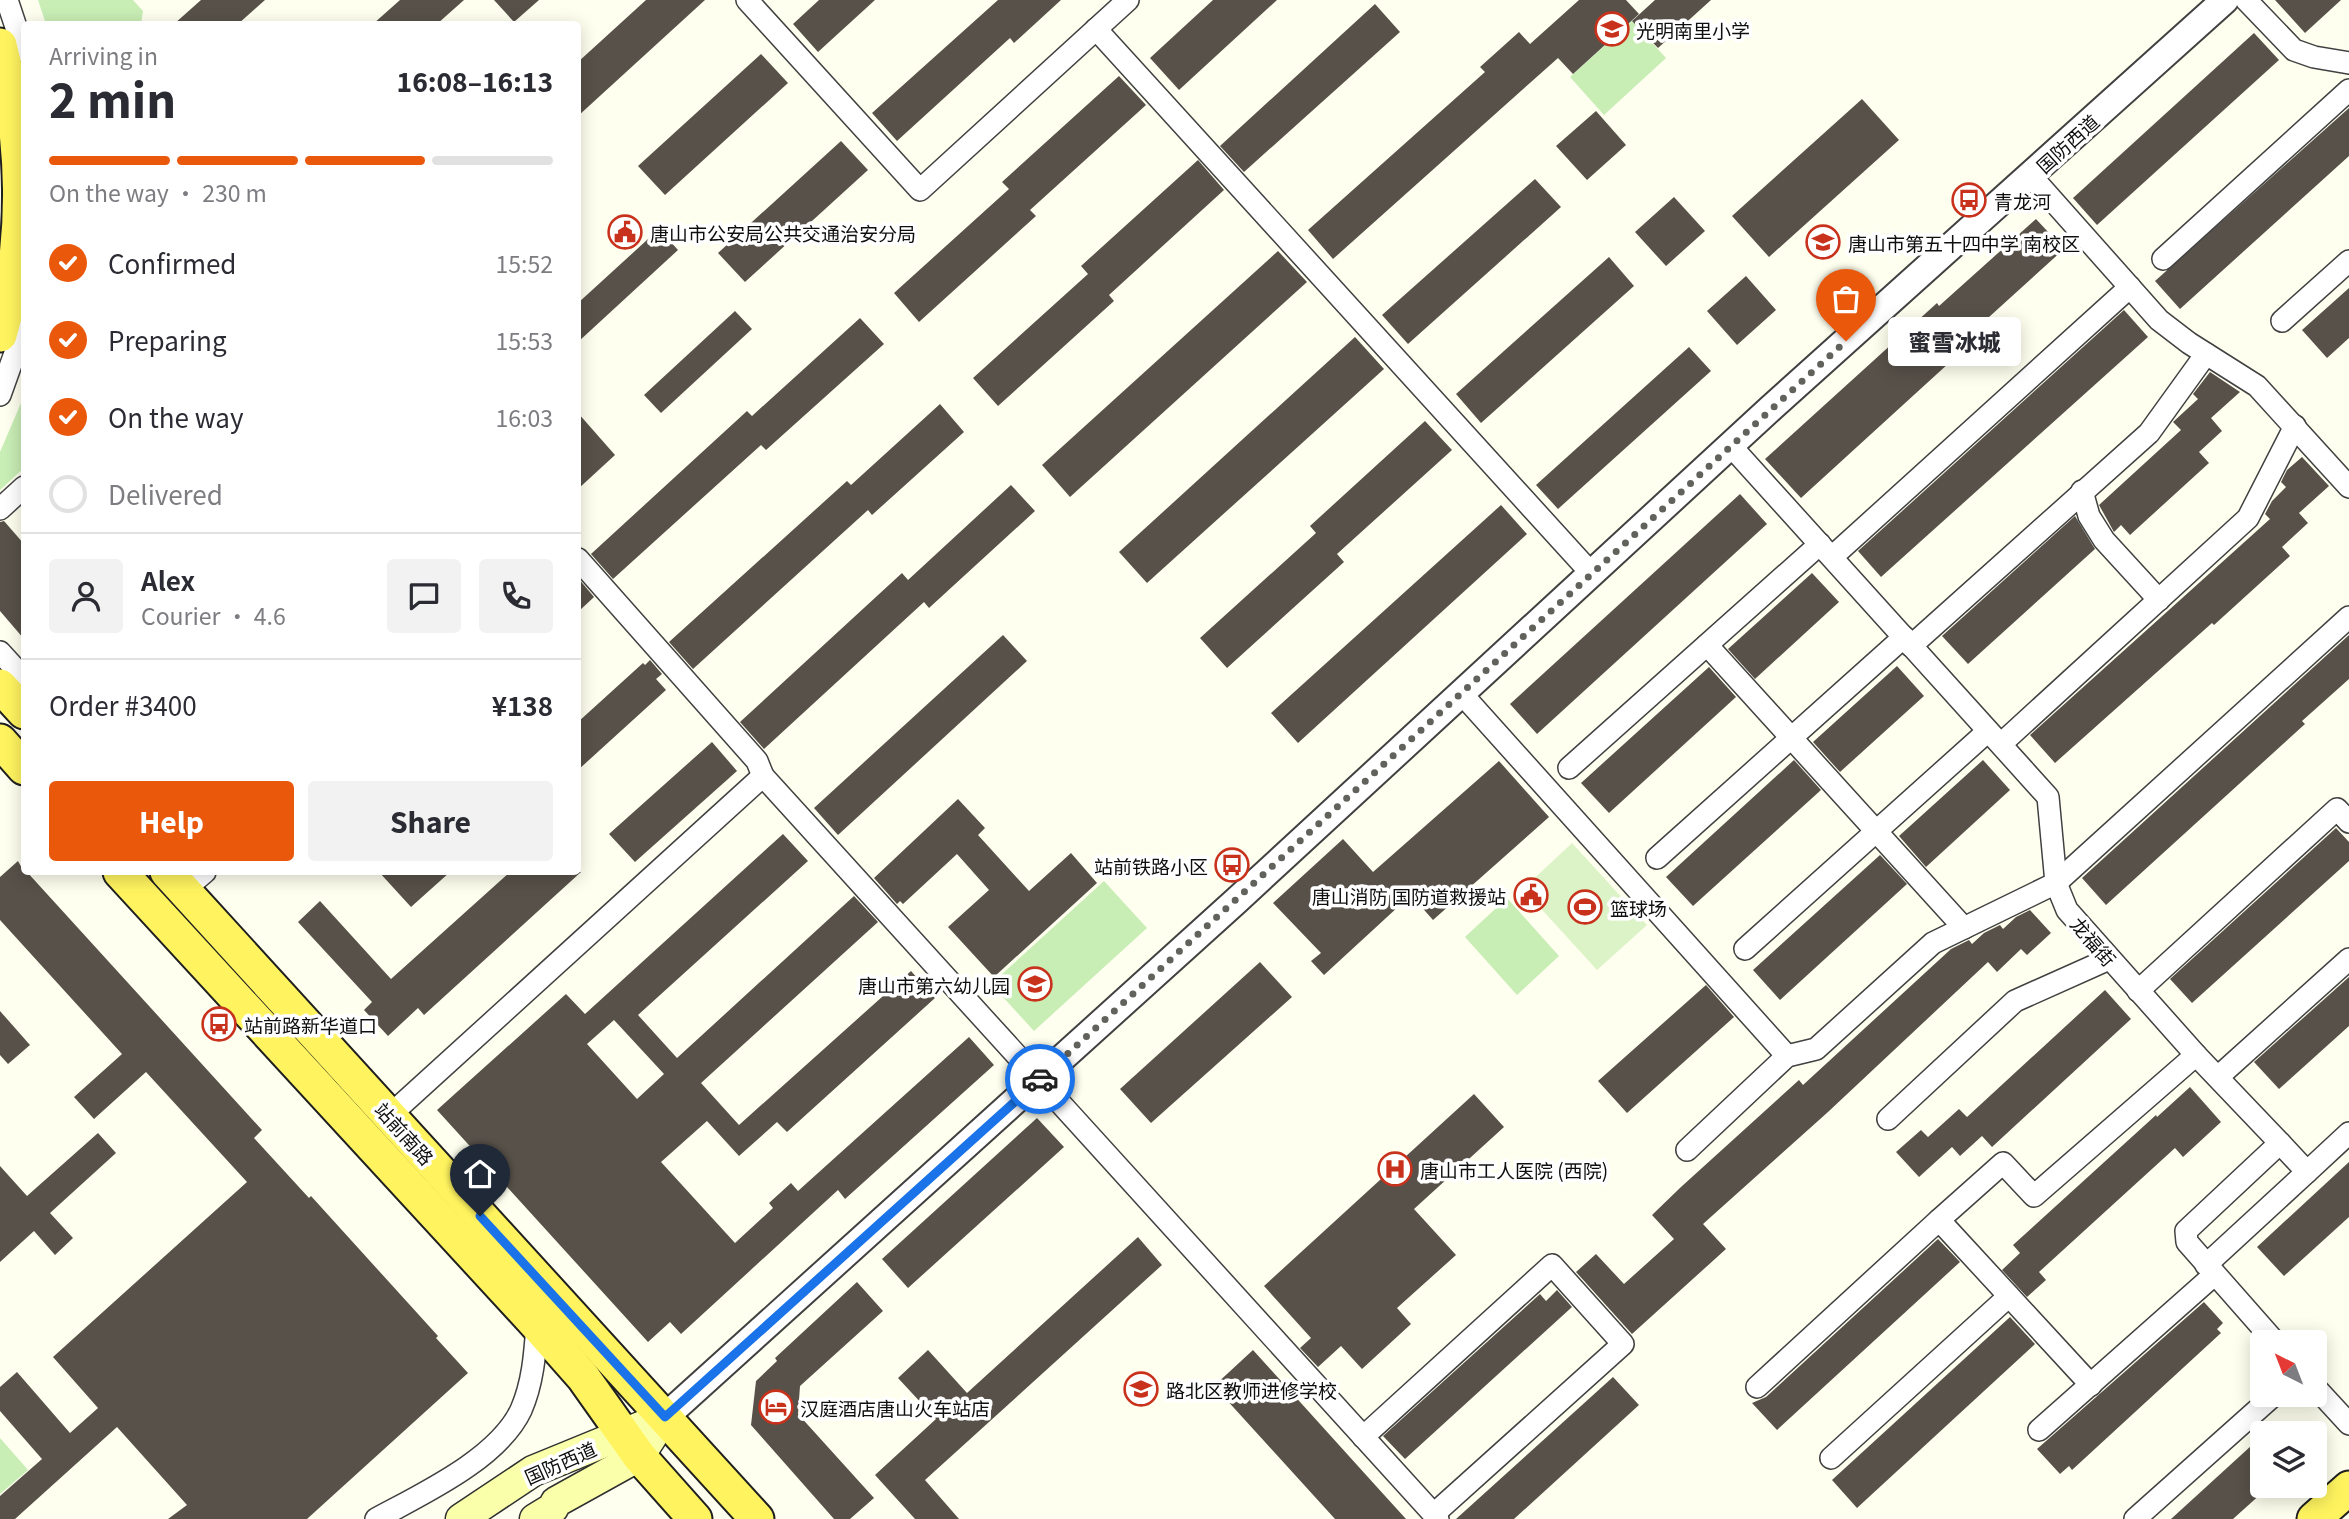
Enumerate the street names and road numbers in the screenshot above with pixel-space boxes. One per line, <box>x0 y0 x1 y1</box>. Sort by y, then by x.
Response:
street label: 国防西道 <box>2030 108 2104 178</box>
street label: 龙福街 <box>2065 911 2123 971</box>
street label: 站前南路 <box>370 1096 440 1170</box>
street label: 国防西道 <box>520 1434 600 1490</box>

